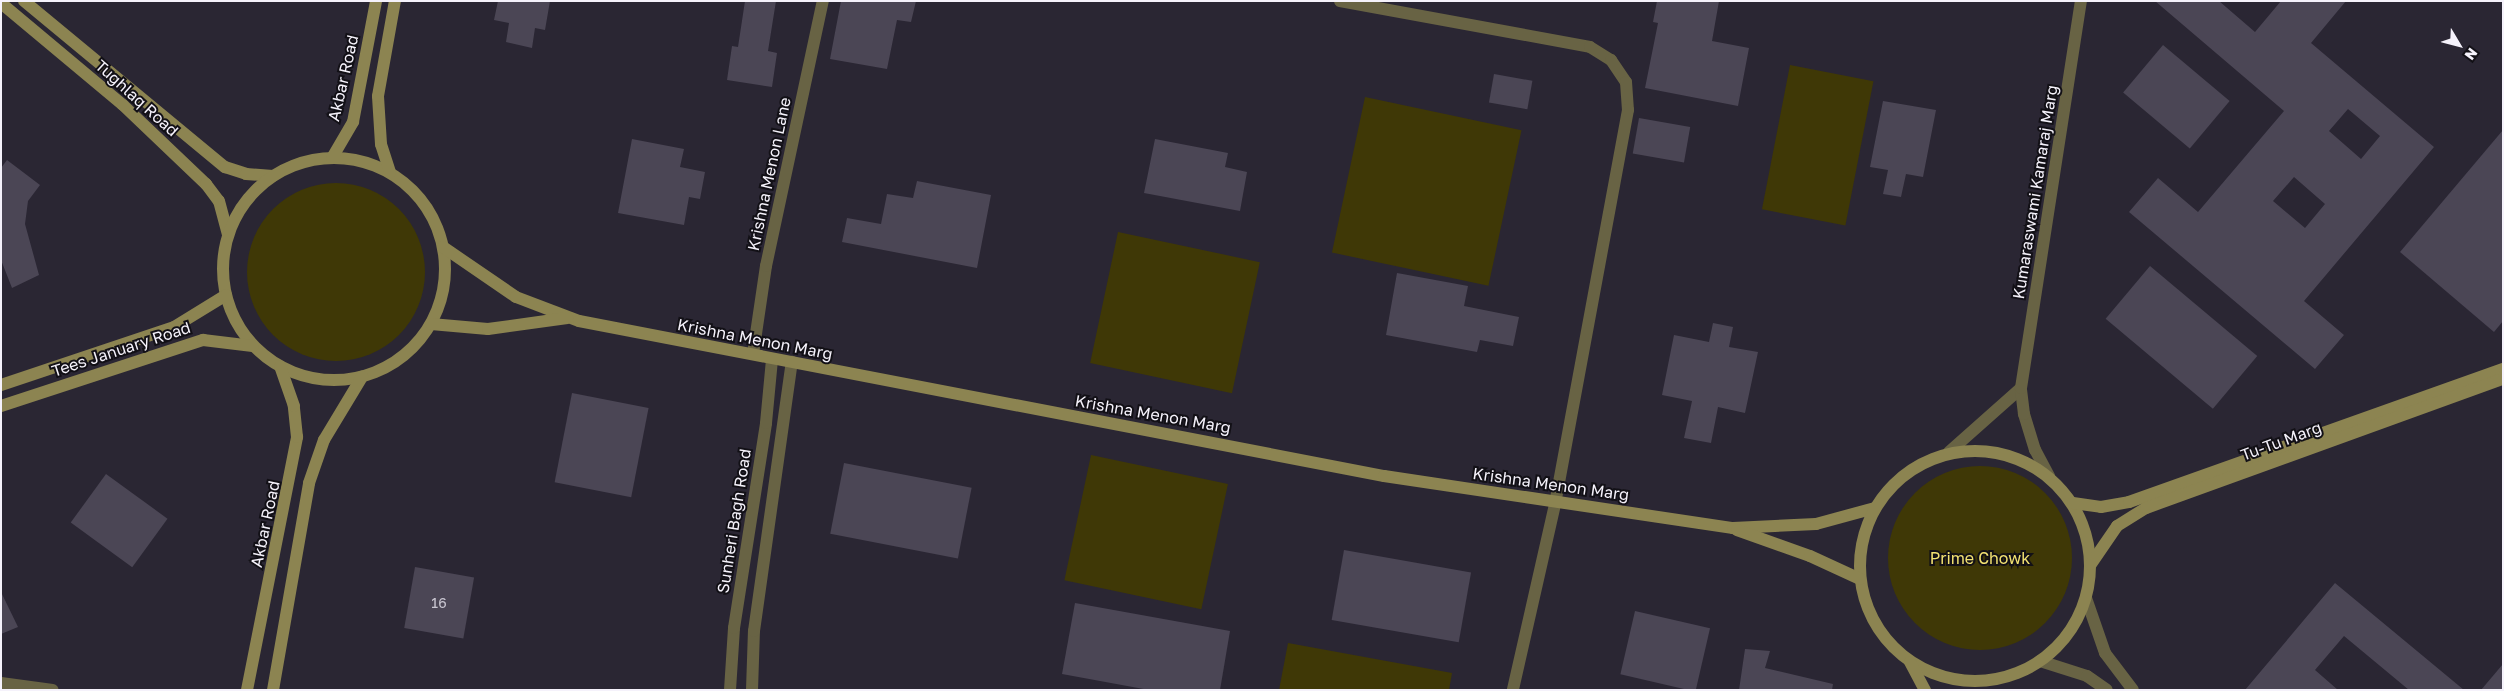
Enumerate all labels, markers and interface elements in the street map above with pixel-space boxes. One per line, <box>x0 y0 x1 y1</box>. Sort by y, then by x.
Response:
north arrow <box>2434 20 2484 70</box>
street label: Akbar Road <box>324 33 362 123</box>
text: N <box>2461 45 2481 64</box>
street label: Tughlaq Road <box>92 56 182 140</box>
street label: Kumaraswami Kamaraj Marg <box>2009 84 2061 300</box>
street label: Krishna Menon Lane <box>743 95 795 253</box>
street label: Krishna Menon Marg <box>676 315 834 363</box>
street label: Tees January Road <box>49 317 193 381</box>
street label: Krishna Menon Marg <box>1074 391 1232 437</box>
street label: Tu-Tu Marg <box>2238 418 2324 464</box>
street label: Sunheri Bagh Road <box>713 447 755 595</box>
street label: Krishna Menon Marg <box>1472 464 1630 504</box>
street label: Akbar Road <box>246 479 284 569</box>
park label: Prime Chowk <box>1930 548 2030 568</box>
house number: 16 <box>431 595 447 611</box>

